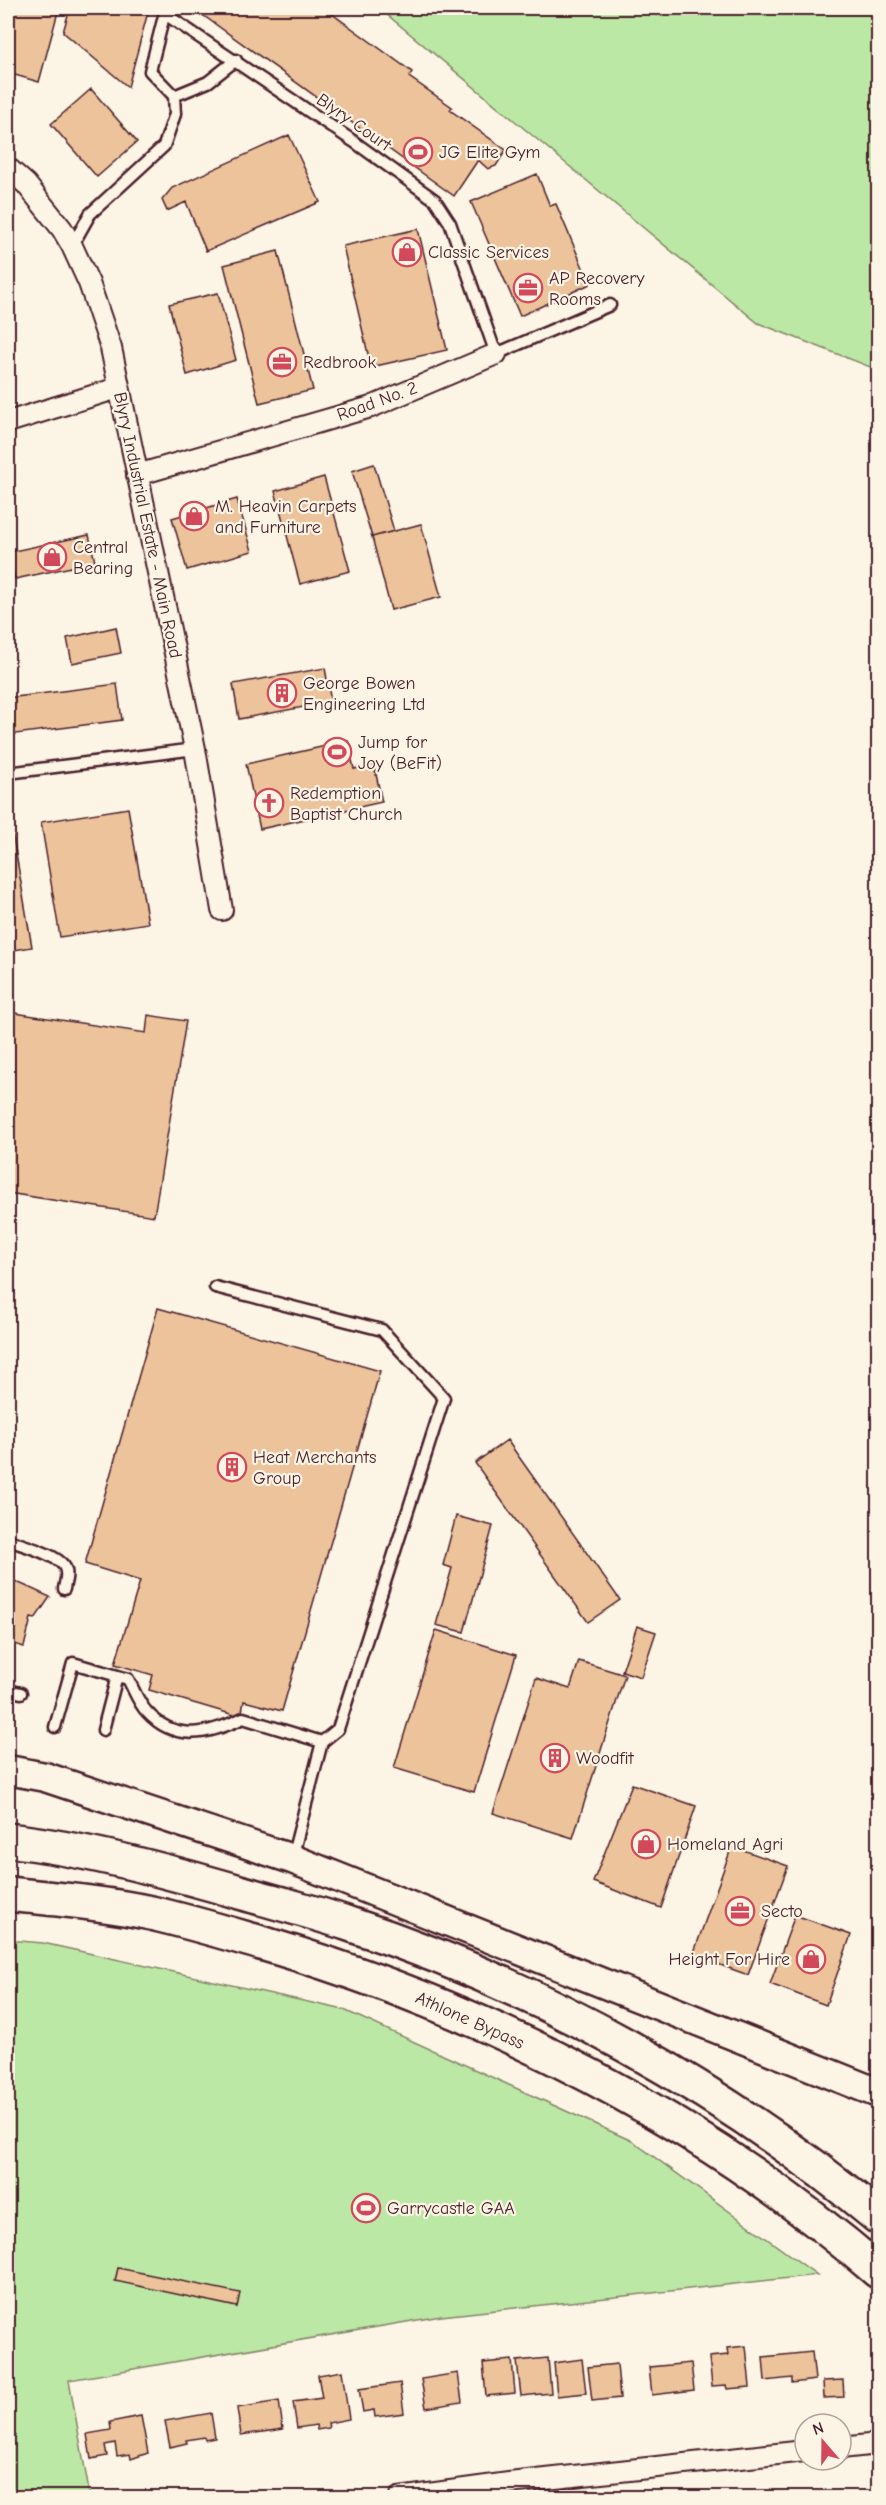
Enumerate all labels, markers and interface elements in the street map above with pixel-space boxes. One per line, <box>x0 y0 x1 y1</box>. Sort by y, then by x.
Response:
street label: Blyry Court <box>312 89 396 156</box>
sports icon: JG Elite Gym <box>402 136 434 168</box>
place label: JG Elite Gym <box>439 142 540 163</box>
shop icon: Classic Services <box>391 236 423 268</box>
place label: Classic Services <box>428 242 549 263</box>
place label: AP Recovery Rooms <box>549 268 645 310</box>
office icon: AP Recovery Rooms <box>512 272 544 304</box>
office icon: Redbrook <box>266 346 298 378</box>
place label: Redbrook <box>303 352 377 373</box>
street label: Road No. 2 <box>334 377 420 426</box>
street label: Blyry Industrial Estate - Main Road <box>109 390 186 660</box>
place label: M. Heavin Carpets and Furniture <box>215 496 356 538</box>
shop icon: M. Heavin Carpets and Furniture <box>178 500 210 532</box>
place label: Central Bearing <box>73 537 133 579</box>
shop icon: Central Bearing <box>36 541 68 573</box>
place label: George Bowen Engineering Ltd <box>303 673 425 715</box>
building icon: George Bowen Engineering Ltd <box>266 677 298 709</box>
place label: Jump for Joy (BeFit) <box>358 732 442 774</box>
sports icon: Jump for Joy (BeFit) <box>321 736 353 768</box>
place label: Redemption Baptist Church <box>290 783 403 825</box>
church icon: Redemption Baptist Church <box>253 787 285 819</box>
place label: Heat Merchants Group <box>253 1447 376 1489</box>
building icon: Heat Merchants Group <box>216 1451 248 1483</box>
building icon: Woodfit <box>539 1742 571 1774</box>
place label: Woodfit <box>576 1748 635 1769</box>
shop icon: Homeland Agri <box>630 1828 662 1860</box>
place label: Homeland Agri <box>667 1834 783 1855</box>
office icon: Secto <box>724 1895 756 1927</box>
place label: Secto <box>761 1901 803 1922</box>
shop icon: Height For Hire <box>795 1943 827 1975</box>
place label: Height For Hire <box>669 1949 790 1970</box>
street label: Athlone Bypass <box>412 1987 527 2054</box>
sports icon: Garrycastle GAA <box>350 2192 382 2224</box>
place label: Garrycastle GAA <box>387 2198 515 2219</box>
north arrow <box>793 2412 853 2472</box>
text: N <box>810 2419 826 2439</box>

